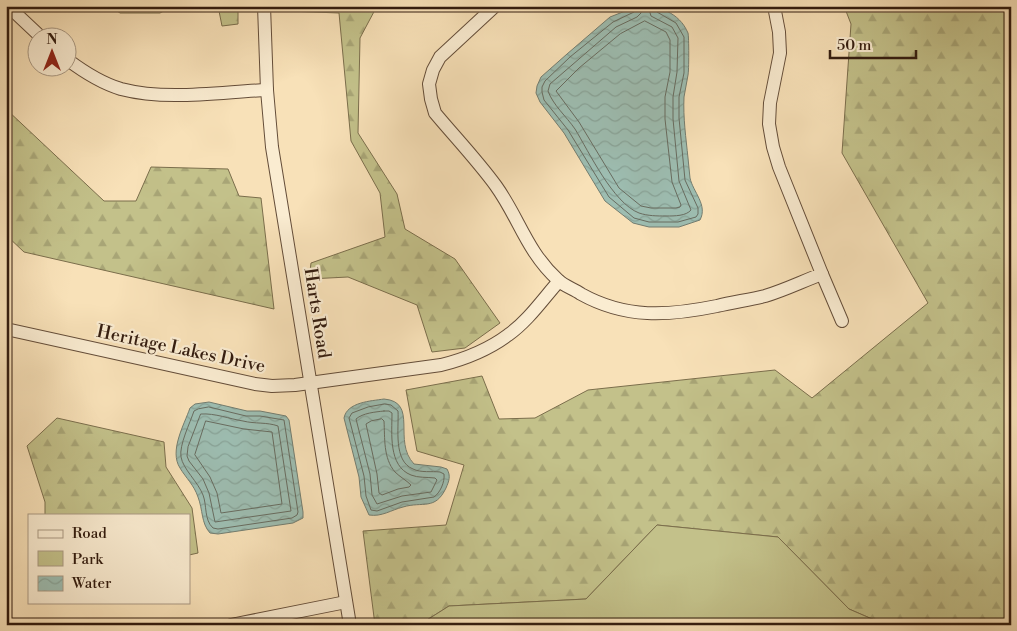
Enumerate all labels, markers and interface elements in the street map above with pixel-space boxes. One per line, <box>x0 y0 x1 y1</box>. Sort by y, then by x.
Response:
north arrow <box>28 28 78 78</box>
scale bar <box>830 28 916 60</box>
text: N <box>46 31 58 49</box>
text: 50 m <box>837 36 871 55</box>
street label: Harts Road <box>298 266 336 361</box>
street label: Heritage Lakes Drive <box>95 320 267 378</box>
legend <box>28 514 190 604</box>
text: Road <box>72 524 107 543</box>
text: Park <box>72 550 104 569</box>
text: Water <box>71 574 112 593</box>

